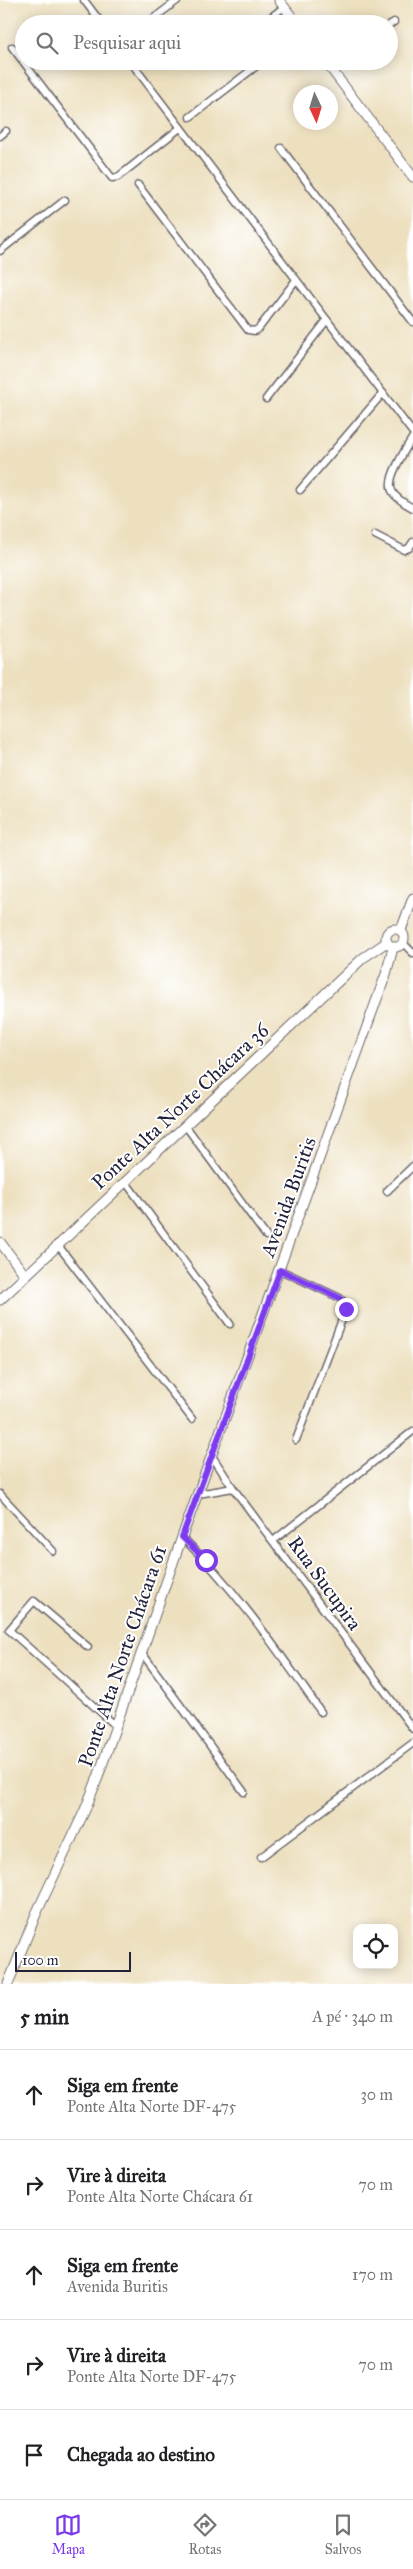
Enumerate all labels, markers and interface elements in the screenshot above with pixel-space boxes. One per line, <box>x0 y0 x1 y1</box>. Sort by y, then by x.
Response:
search box <box>15 15 398 70</box>
icon: search <box>33 29 61 57</box>
text: Pesquisar aqui <box>73 31 181 54</box>
north arrow <box>293 85 338 130</box>
street label: Ponte Alta Norte Chácara 36 <box>87 1017 274 1194</box>
street label: Avenida Buritis <box>255 1134 321 1261</box>
route end <box>335 1298 358 1321</box>
street label: Rua Sucupira <box>283 1531 367 1635</box>
street label: Ponte Alta Norte Chácara 61 <box>73 1542 171 1770</box>
route start <box>195 1549 218 1572</box>
map controls <box>353 1924 398 1969</box>
button: locate <box>353 1924 398 1969</box>
scale bar <box>15 1949 131 1972</box>
text: 100 m <box>22 1952 59 1969</box>
text: 5 min <box>20 2004 69 2030</box>
text: A pé · 340 m <box>312 2007 393 2026</box>
text: Siga em frente <box>67 2074 178 2097</box>
icon: ahead <box>20 2081 48 2109</box>
text: 30 m <box>360 2085 393 2104</box>
text: Ponte Alta Norte DF-475 <box>67 2097 236 2116</box>
text: Vire à direita <box>67 2164 166 2187</box>
icon: right <box>20 2171 48 2199</box>
text: 70 m <box>358 2175 393 2194</box>
text: Ponte Alta Norte Chácara 61 <box>67 2187 253 2206</box>
text: Siga em frente <box>67 2254 178 2277</box>
icon: ahead <box>20 2261 48 2289</box>
text: 170 m <box>352 2265 393 2284</box>
text: Avenida Buritis <box>67 2277 168 2296</box>
text: Vire à direita <box>67 2344 166 2367</box>
icon: right <box>20 2351 48 2379</box>
text: 70 m <box>358 2355 393 2374</box>
text: Ponte Alta Norte DF-475 <box>67 2367 236 2386</box>
icon: arrive <box>20 2441 48 2469</box>
text: Chegada ao destino <box>67 2443 215 2466</box>
tab: Mapa <box>52 2511 85 2558</box>
tab: Rotas <box>188 2511 221 2558</box>
tab: Salvos <box>325 2511 361 2558</box>

